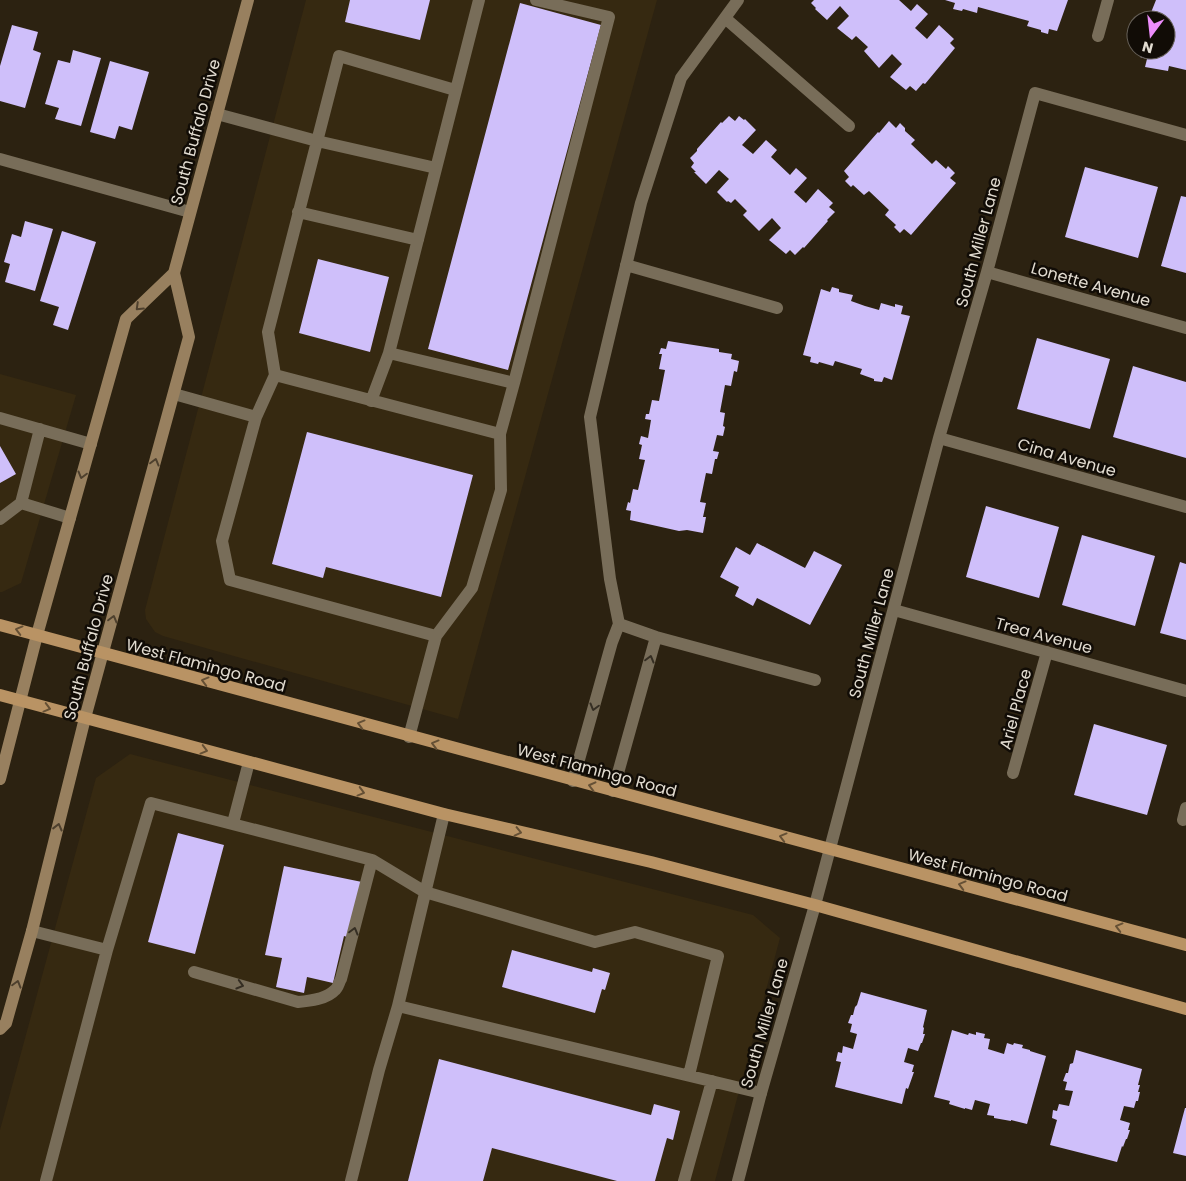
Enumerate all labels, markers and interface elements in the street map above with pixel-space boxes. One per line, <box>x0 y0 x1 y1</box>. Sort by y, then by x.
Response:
north arrow <box>1126 10 1176 60</box>
text: N <box>1140 37 1155 59</box>
street label: South Buffalo Drive <box>165 57 226 208</box>
street label: South Miller Lane <box>950 174 1007 310</box>
street label: Lonette Avenue <box>1028 256 1153 313</box>
one-way arrow <box>135 301 144 310</box>
street label: Cina Avenue <box>1015 432 1119 483</box>
one-way arrow <box>150 459 160 467</box>
one-way arrow <box>77 471 88 480</box>
street label: South Miller Lane <box>843 565 900 701</box>
street label: South Buffalo Drive <box>58 572 119 723</box>
street label: Trea Avenue <box>993 611 1095 660</box>
one-way arrow <box>107 615 117 623</box>
one-way arrow <box>15 626 23 636</box>
street label: West Flamingo Road <box>123 633 288 698</box>
one-way arrow <box>644 655 655 663</box>
street label: Ariel Place <box>994 666 1037 752</box>
one-way arrow <box>200 676 209 687</box>
one-way arrow <box>43 702 51 713</box>
one-way arrow <box>589 702 599 711</box>
one-way arrow <box>358 719 366 729</box>
street label: West Flamingo Road <box>514 738 679 803</box>
one-way arrow <box>432 739 440 749</box>
one-way arrow <box>199 744 208 755</box>
one-way arrow <box>588 781 597 792</box>
one-way arrow <box>356 786 365 797</box>
one-way arrow <box>52 822 63 831</box>
one-way arrow <box>514 826 523 837</box>
one-way arrow <box>780 832 788 842</box>
street label: West Flamingo Road <box>905 843 1070 908</box>
one-way arrow <box>958 880 966 890</box>
one-way arrow <box>1114 922 1123 933</box>
one-way arrow <box>348 926 359 935</box>
street label: South Miller Lane <box>735 956 794 1091</box>
one-way arrow <box>11 980 22 988</box>
one-way arrow <box>236 980 244 990</box>

